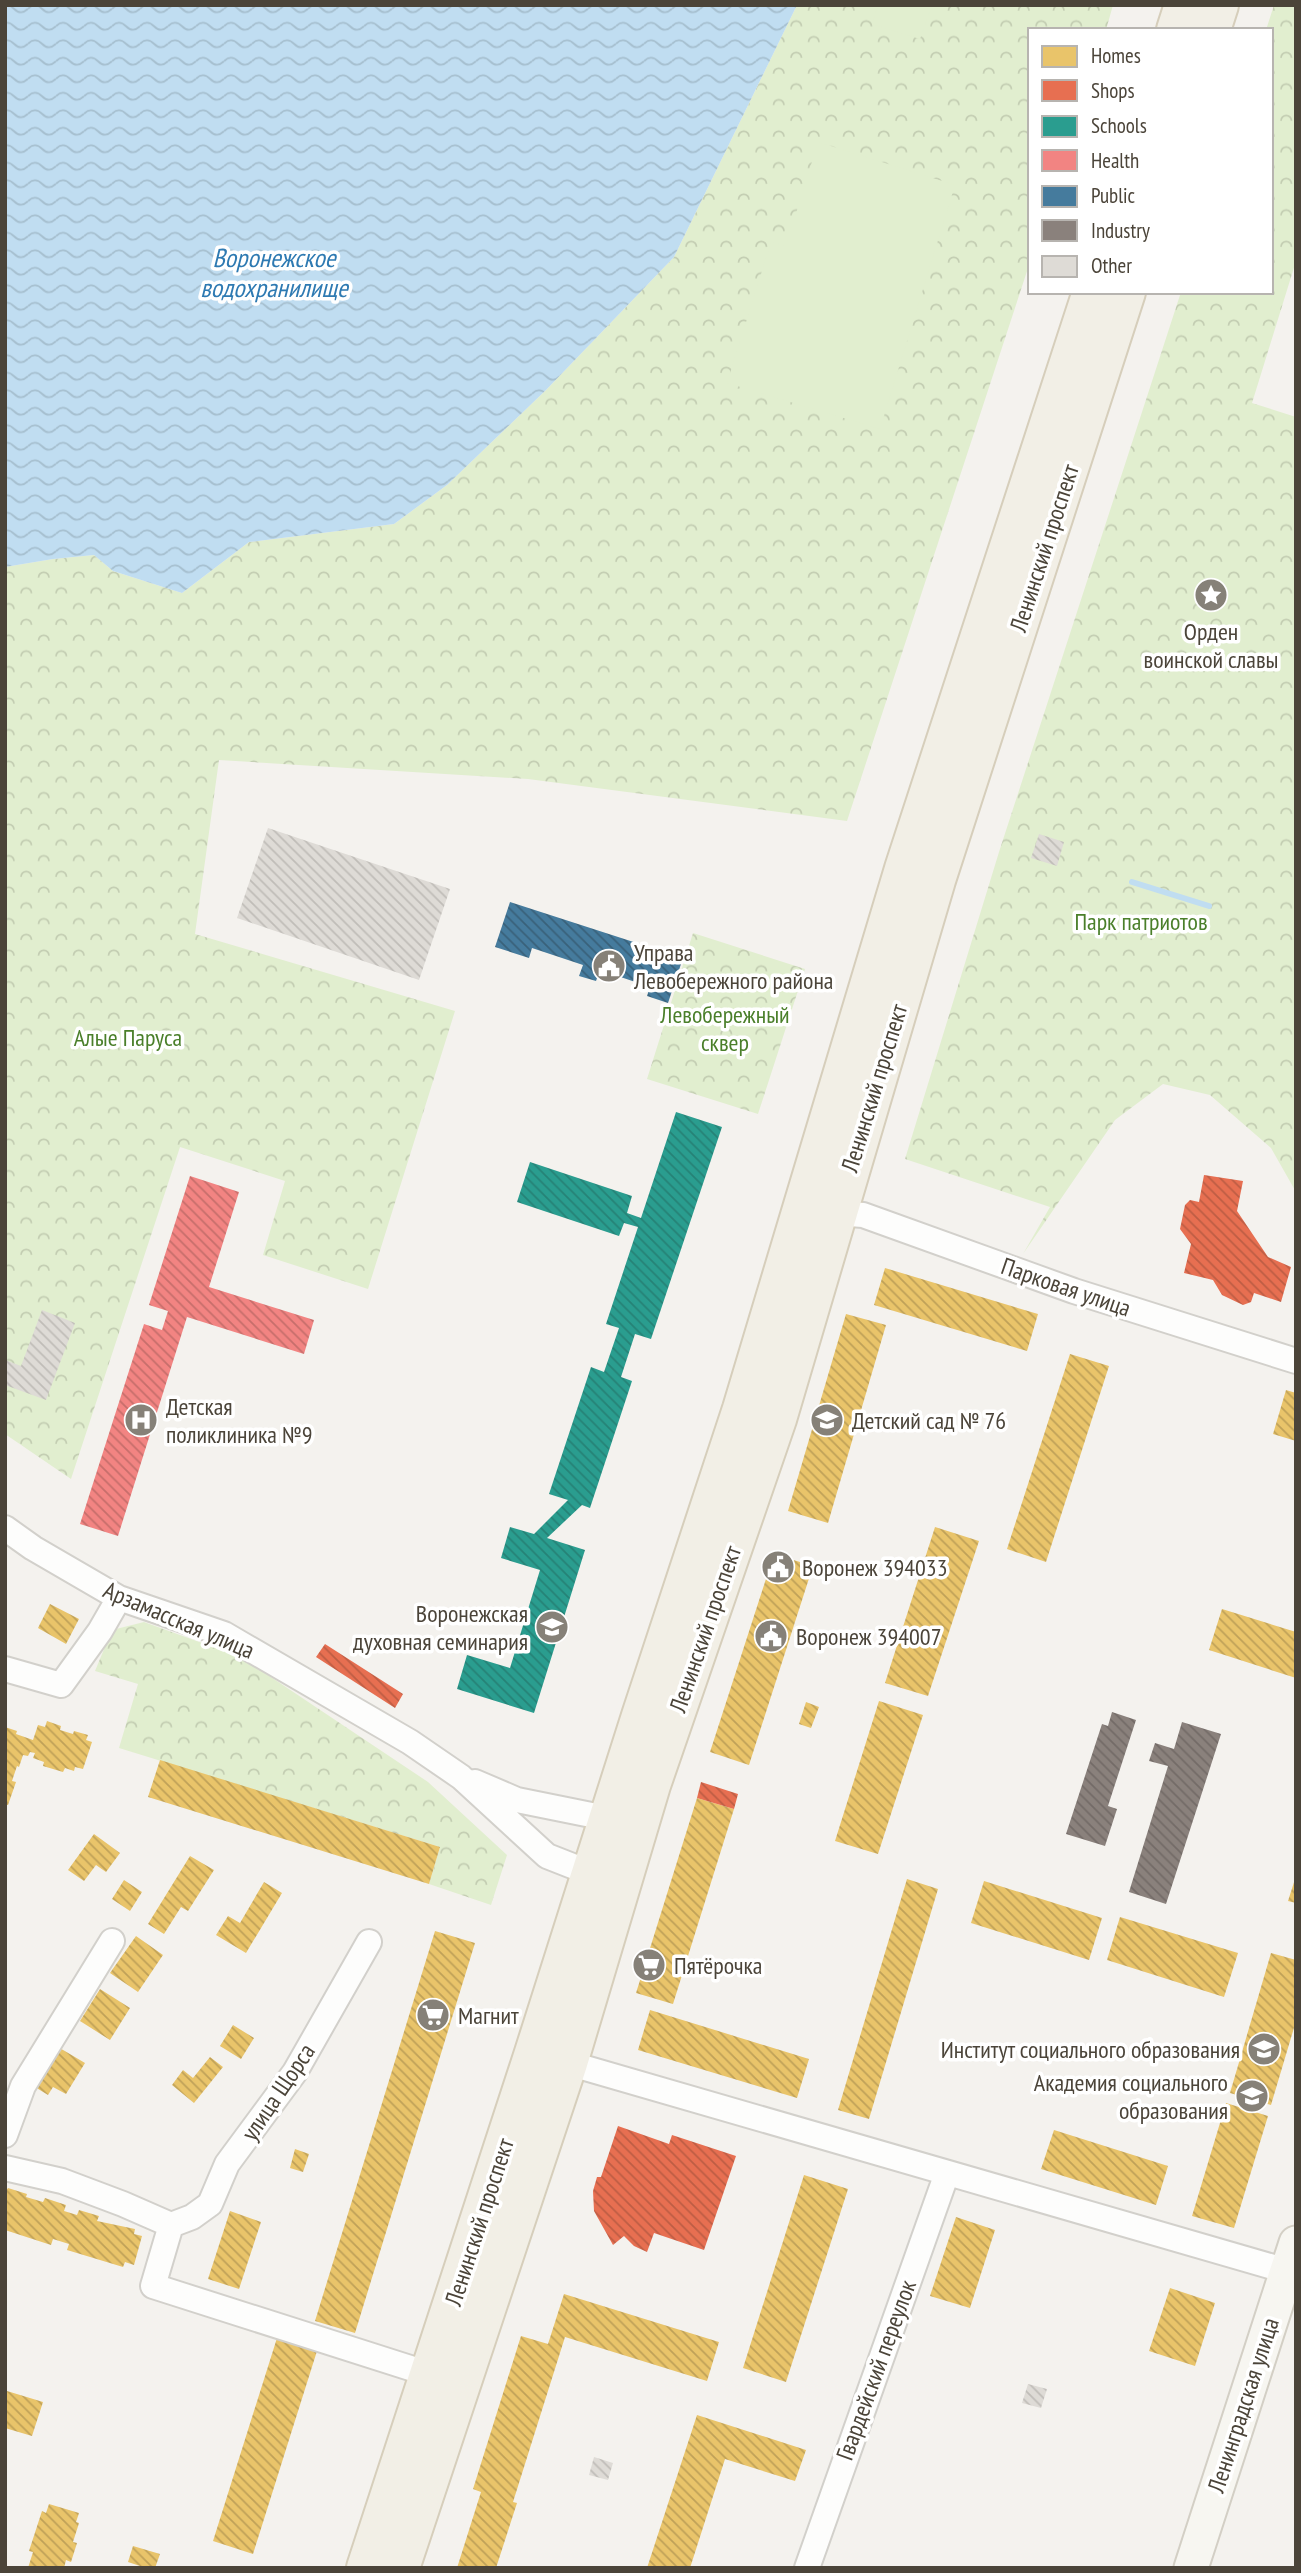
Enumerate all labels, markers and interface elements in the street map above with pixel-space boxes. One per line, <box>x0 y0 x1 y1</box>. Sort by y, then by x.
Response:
legend <box>1028 28 1273 294</box>
text: Homes <box>1091 42 1141 69</box>
text: Shops <box>1091 77 1135 104</box>
text: Schools <box>1091 112 1147 139</box>
text: Health <box>1091 147 1139 174</box>
text: Public <box>1091 182 1136 209</box>
text: Industry <box>1091 217 1150 244</box>
water label: Воронежское водохранилище <box>200 241 350 304</box>
text: Other <box>1091 252 1132 279</box>
street label: Ленинский проспект <box>1002 460 1086 637</box>
place icon: Орден воинской славы <box>1192 576 1230 614</box>
place label: Орден воинской славы <box>1144 616 1278 675</box>
park label: Парк патриотов <box>1074 906 1208 937</box>
place label: Управа Левобережного района <box>633 937 833 996</box>
public building icon: Управа Левобережного района <box>590 947 628 985</box>
park label: Левобережный сквер <box>659 999 790 1058</box>
street label: Ленинский проспект <box>833 1000 914 1177</box>
park label: Алые Паруса <box>74 1022 182 1053</box>
street label: Парковая улица <box>997 1250 1135 1324</box>
place label: Детская поликлиника №9 <box>166 1391 313 1450</box>
hospital icon: Детская поликлиника №9 <box>122 1401 160 1439</box>
school or university icon: Детский сад № 76 <box>808 1401 846 1439</box>
place label: Детский сад № 76 <box>852 1405 1006 1436</box>
street label: Ленинский проспект <box>662 1541 748 1717</box>
public building icon: Воронеж 394033 <box>759 1548 797 1586</box>
place label: Воронеж 394033 <box>802 1552 947 1583</box>
street label: Арзамасская улица <box>99 1574 259 1666</box>
place label: Воронежская духовная семинария <box>353 1598 528 1657</box>
school or university icon: Воронежская духовная семинария <box>533 1608 571 1646</box>
public building icon: Воронеж 394007 <box>752 1617 790 1655</box>
place label: Воронеж 394007 <box>796 1621 941 1652</box>
supermarket icon: Пятёрочка <box>630 1946 668 1984</box>
place label: Пятёрочка <box>674 1950 762 1981</box>
supermarket icon: Магнит <box>414 1996 452 2034</box>
place label: Магнит <box>458 2000 519 2031</box>
school or university icon: Институт социального образования <box>1245 2030 1283 2068</box>
place label: Институт социального образования <box>941 2034 1240 2065</box>
street label: улица Щорса <box>234 2037 322 2147</box>
place label: Академия социального образования <box>1034 2067 1228 2126</box>
school or university icon: Академия социального образования <box>1233 2077 1271 2115</box>
street label: Ленинский проспект <box>437 2134 521 2311</box>
street label: Гвардейский переулок <box>829 2275 923 2464</box>
street label: Ленинградская улица <box>1200 2314 1286 2497</box>

